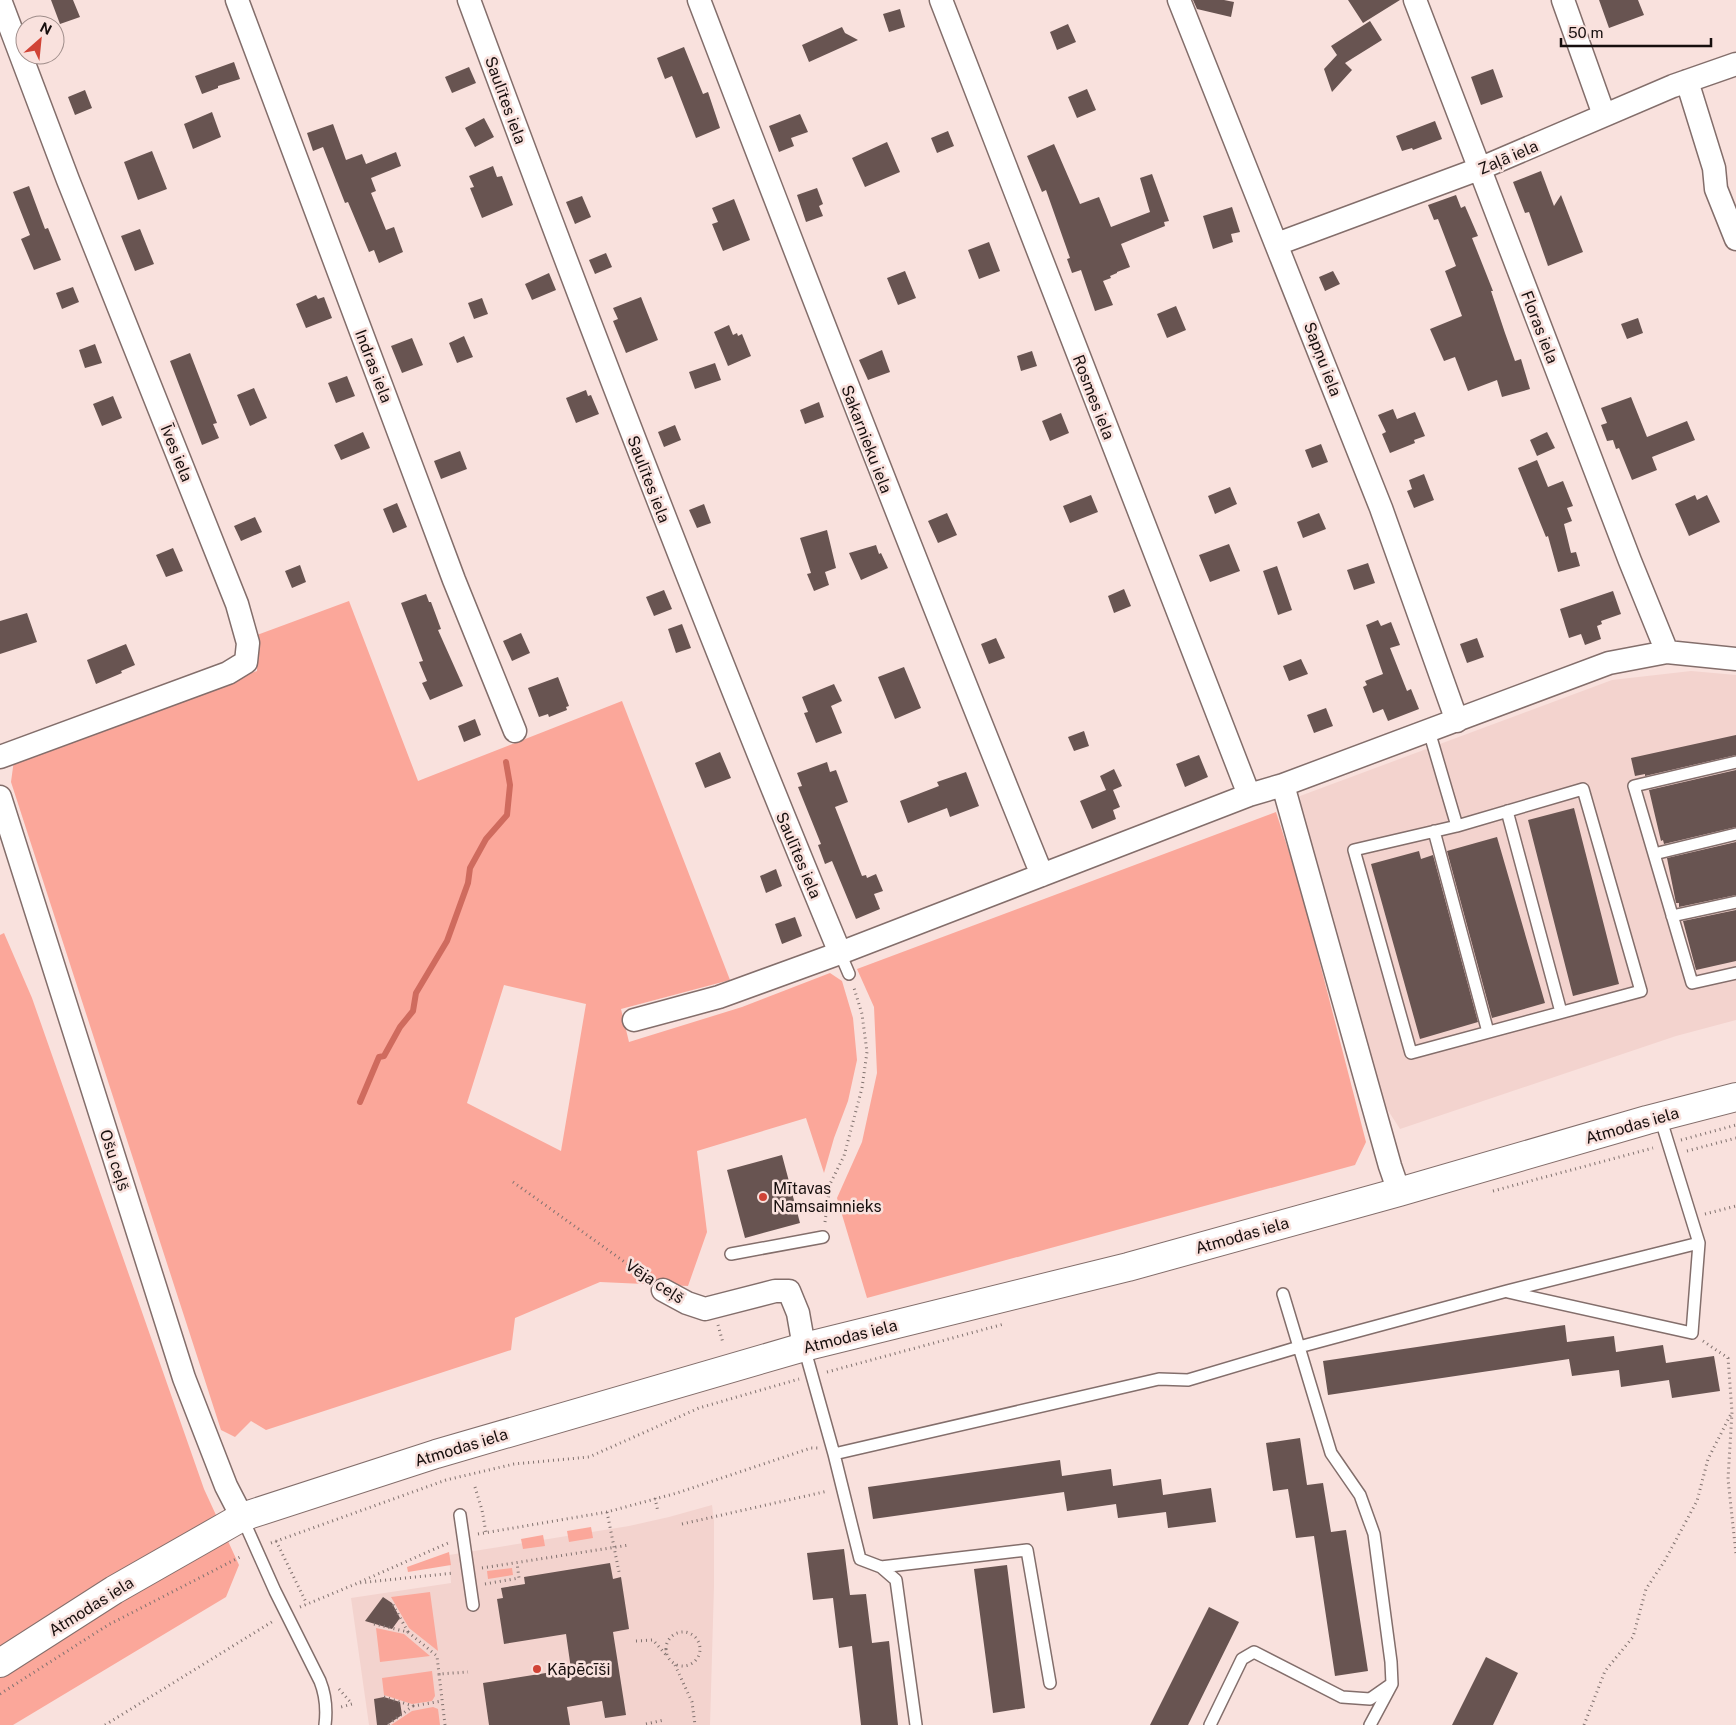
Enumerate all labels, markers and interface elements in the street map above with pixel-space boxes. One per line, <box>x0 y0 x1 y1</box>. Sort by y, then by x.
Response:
north arrow <box>15 15 65 65</box>
scale bar <box>1561 15 1711 47</box>
text: N <box>37 19 54 38</box>
text: 50 m <box>1568 24 1603 41</box>
street label: Saulītes iela <box>481 54 530 147</box>
street label: Zaļā iela <box>1475 136 1541 179</box>
street label: Floras iela <box>1517 288 1562 366</box>
street label: Sapņu iela <box>1300 319 1345 399</box>
street label: Indras iela <box>351 327 396 405</box>
street label: Rosmes iela <box>1069 352 1118 442</box>
street label: Sakarnieku iela <box>837 382 896 496</box>
street label: Īves iela <box>156 421 197 485</box>
street label: Saulītes iela <box>623 433 674 525</box>
street label: Saulītes iela <box>772 809 825 901</box>
street label: Atmodas iela <box>1583 1103 1681 1148</box>
street label: Ošu ceļš <box>96 1127 133 1193</box>
place label: Mītavas Namsaimnieks <box>773 1179 882 1216</box>
marker: Mītavas Namsaimnieks <box>757 1191 769 1203</box>
street label: Atmodas iela <box>1193 1213 1291 1258</box>
street label: Vēja ceļš <box>622 1255 688 1307</box>
street label: Atmodas iela <box>801 1316 899 1357</box>
street label: Atmodas iela <box>412 1424 510 1471</box>
street label: Atmodas iela <box>45 1573 137 1640</box>
place label: Kāpēcīši <box>547 1660 610 1679</box>
marker: Kāpēcīši <box>531 1663 543 1675</box>

